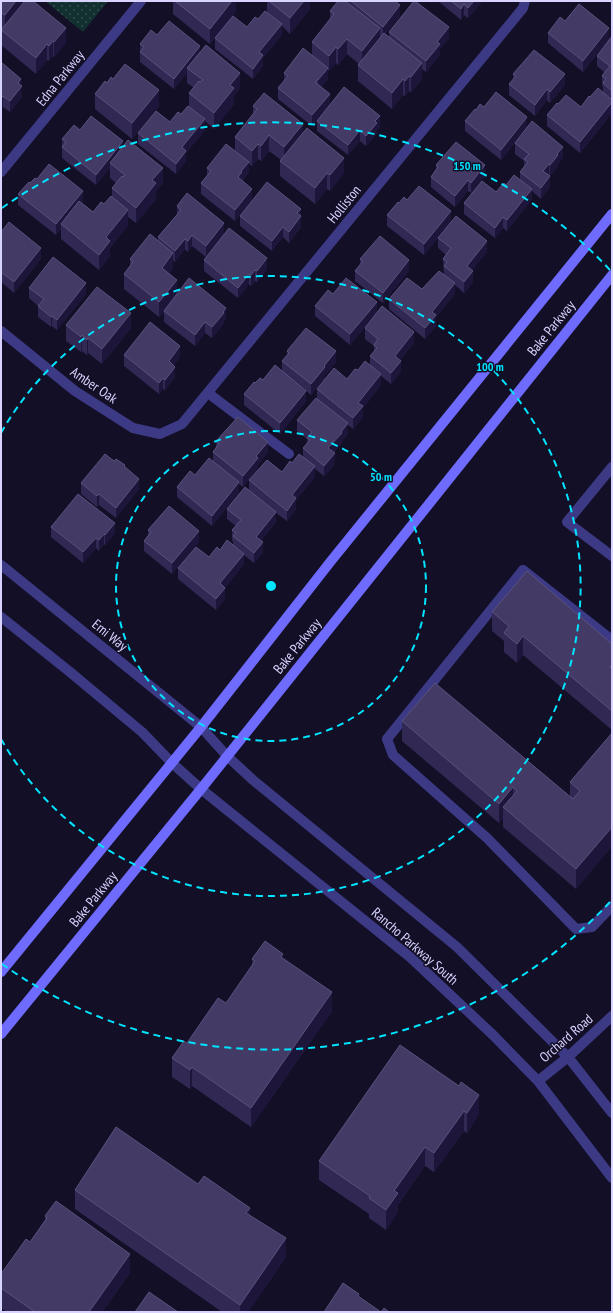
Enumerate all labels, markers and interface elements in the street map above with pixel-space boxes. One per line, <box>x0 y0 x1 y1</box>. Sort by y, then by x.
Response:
street label: Edna Parkway <box>32 46 88 110</box>
text: 150 m <box>453 158 481 173</box>
street label: Holliston <box>323 181 365 227</box>
street label: Bake Parkway <box>523 296 579 359</box>
text: 100 m <box>476 359 504 374</box>
street label: Amber Oak <box>67 363 122 408</box>
text: 50 m <box>370 469 392 484</box>
centre of rings <box>264 579 278 593</box>
street label: Bake Parkway <box>269 614 325 677</box>
street label: Emi Way <box>89 615 132 655</box>
street label: Bake Parkway <box>65 867 121 930</box>
street label: Rancho Parkway South <box>368 903 462 989</box>
street label: Orchard Road <box>536 1010 596 1066</box>

